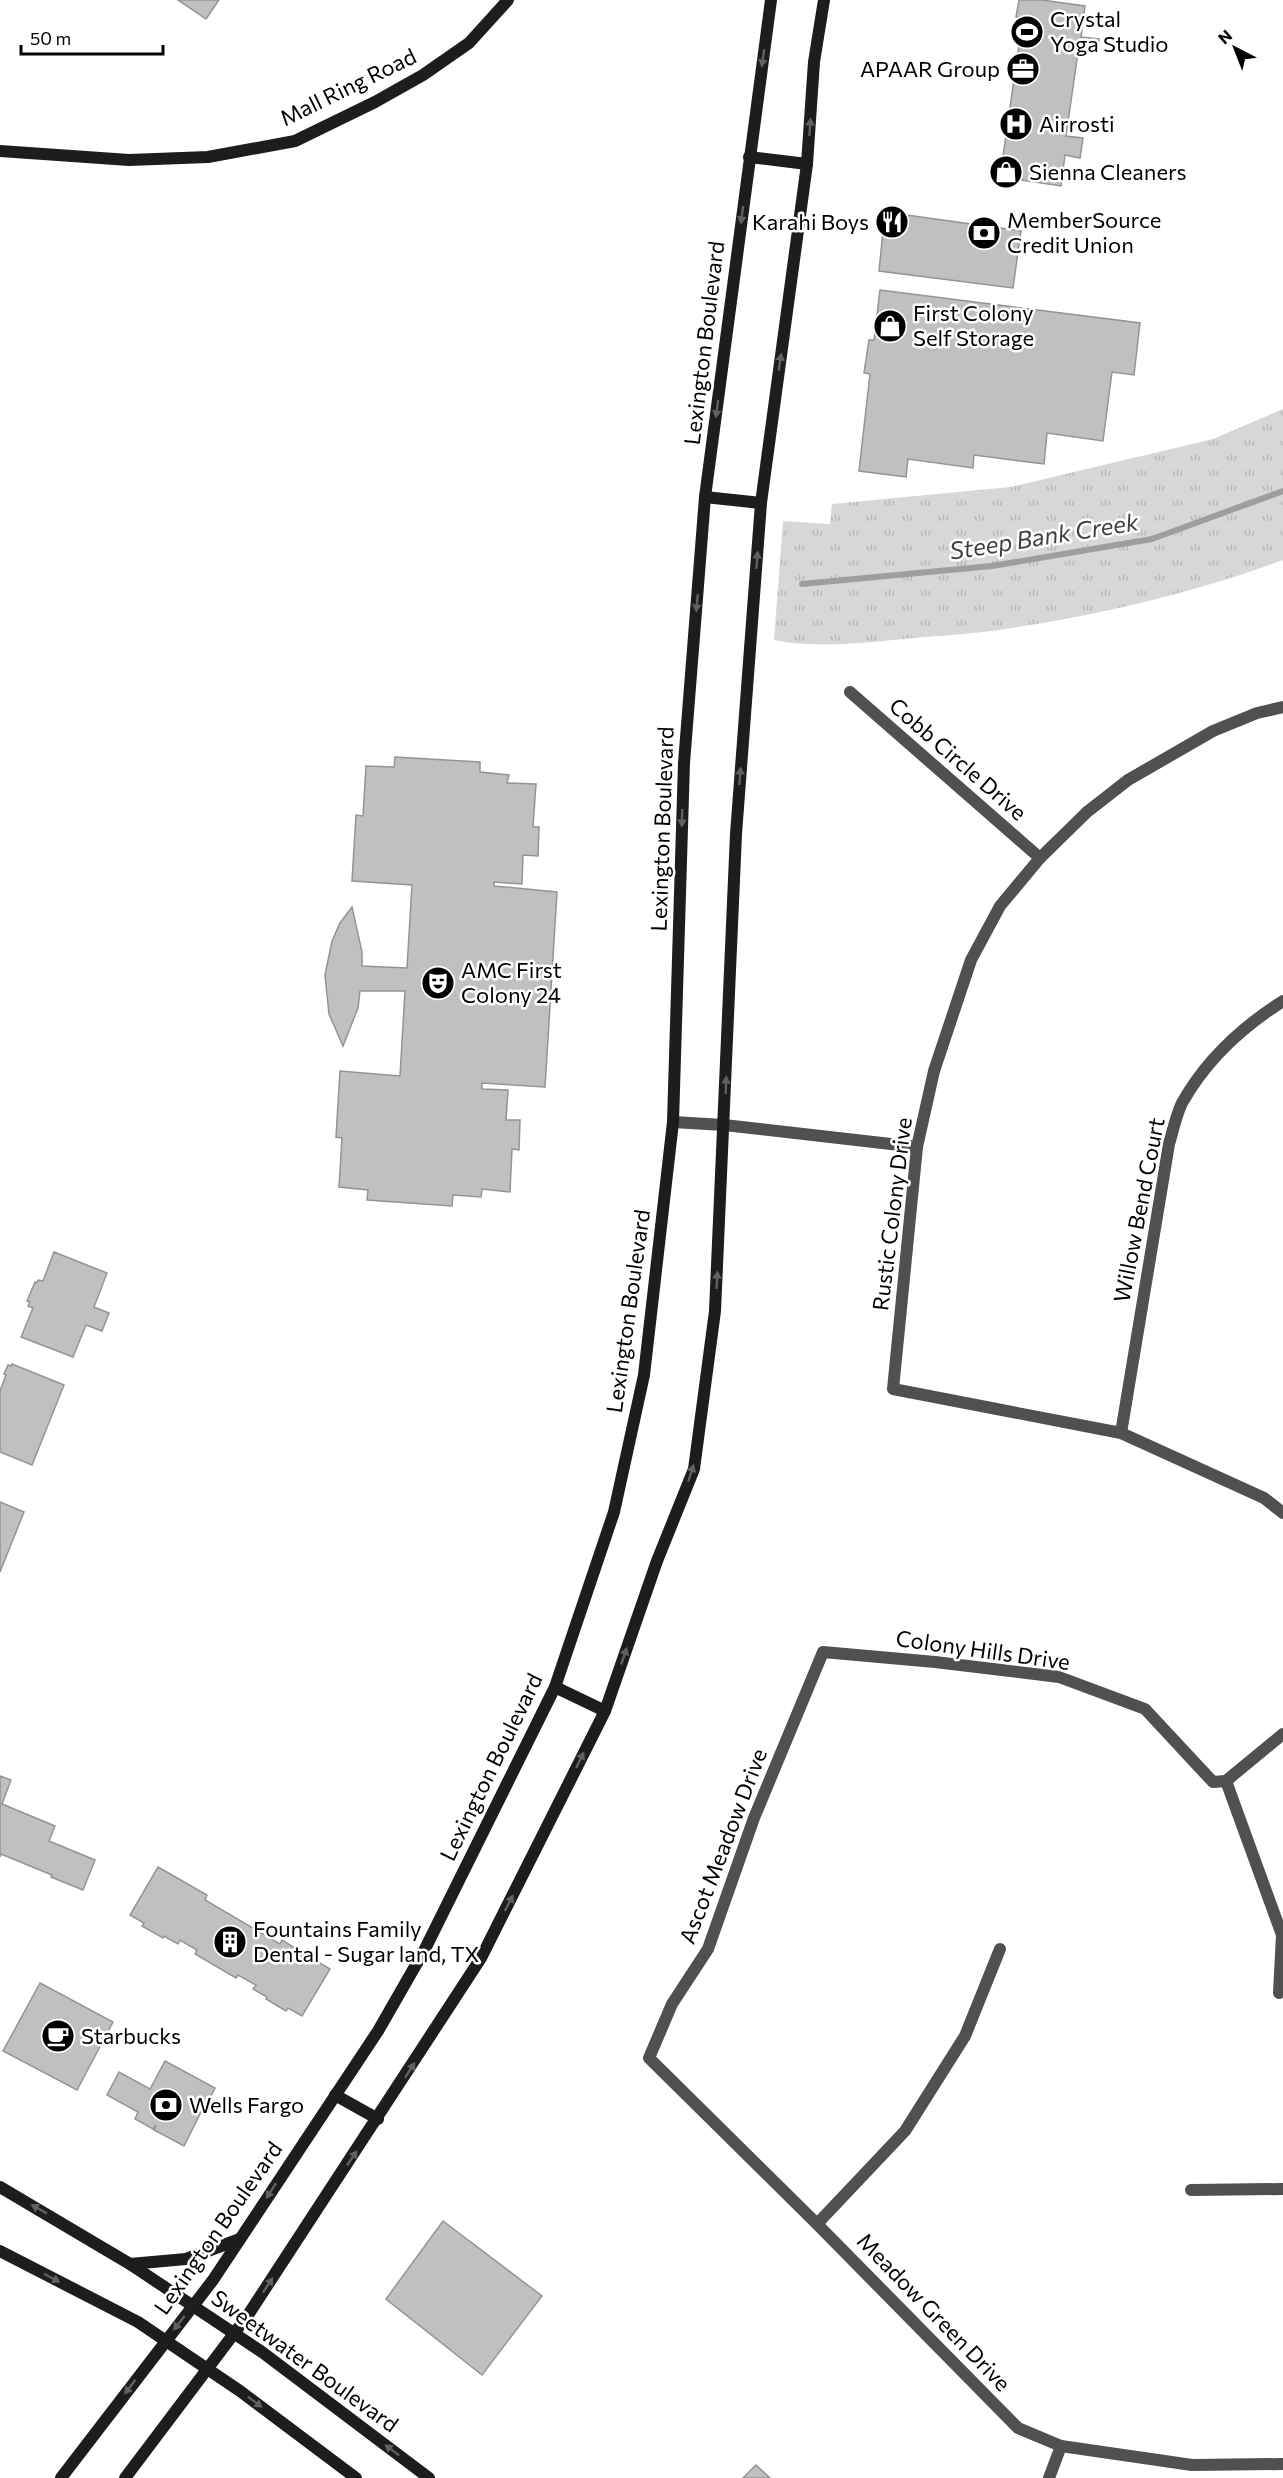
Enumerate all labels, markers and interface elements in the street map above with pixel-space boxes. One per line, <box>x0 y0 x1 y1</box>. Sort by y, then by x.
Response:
place label: Crystal Yoga Studio <box>1050 5 1168 57</box>
sports icon: Crystal Yoga Studio <box>1009 14 1045 50</box>
scale bar <box>21 18 164 56</box>
north arrow <box>1205 18 1265 78</box>
text: N <box>1214 25 1235 48</box>
text: 50 m <box>30 27 71 49</box>
street label: Mall Ring Road <box>275 42 420 131</box>
one-way arrow <box>758 49 767 68</box>
office icon: APAAR Group <box>1005 51 1041 87</box>
place label: APAAR Group <box>860 55 1000 82</box>
hospital icon: Airrosti <box>998 106 1034 142</box>
place label: Airrosti <box>1039 110 1115 137</box>
one-way arrow <box>805 117 814 136</box>
shop icon: Sienna Cleaners <box>988 154 1024 190</box>
place label: Sienna Cleaners <box>1029 158 1187 185</box>
restaurant icon: Karahi Boys <box>874 204 910 240</box>
one-way arrow <box>737 206 746 225</box>
place label: MemberSource Credit Union <box>1007 206 1161 258</box>
place label: Karahi Boys <box>752 208 869 235</box>
bank icon: MemberSource Credit Union <box>966 215 1002 251</box>
street label: Lexington Boulevard <box>678 239 729 446</box>
place label: First Colony Self Storage <box>913 299 1034 351</box>
shop icon: First Colony Self Storage <box>872 308 908 344</box>
one-way arrow <box>776 352 785 371</box>
one-way arrow <box>712 399 721 418</box>
water label: Steep Bank Creek <box>947 506 1141 565</box>
one-way arrow <box>752 551 761 570</box>
one-way arrow <box>692 593 702 612</box>
street label: Cobb Circle Drive <box>884 692 1032 826</box>
street label: Lexington Boulevard <box>644 726 679 932</box>
one-way arrow <box>735 766 745 785</box>
one-way arrow <box>678 809 687 828</box>
place label: AMC First Colony 24 <box>461 956 562 1008</box>
theatre icon: AMC First Colony 24 <box>420 965 456 1001</box>
one-way arrow <box>721 1076 730 1095</box>
street label: Willow Bend Court <box>1107 1115 1170 1305</box>
street label: Rustic Colony Drive <box>866 1116 917 1312</box>
street label: Lexington Boulevard <box>600 1207 655 1414</box>
one-way arrow <box>712 1270 721 1289</box>
one-way arrow <box>687 1464 696 1482</box>
street label: Colony Hills Drive <box>894 1624 1072 1675</box>
one-way arrow <box>619 1647 629 1665</box>
street label: Lexington Boulevard <box>433 1669 548 1865</box>
street label: Ascot Meadow Drive <box>673 1744 772 1947</box>
one-way arrow <box>575 1752 585 1769</box>
one-way arrow <box>504 1894 514 1911</box>
place label: Fountains Family Dental - Sugar land, TX <box>253 1915 479 1967</box>
building icon: Fountains Family Dental - Sugar land, TX <box>212 1924 248 1960</box>
cafe icon: Starbucks <box>40 2018 76 2054</box>
place label: Starbucks <box>81 2022 181 2049</box>
one-way arrow <box>404 2062 415 2078</box>
bank icon: Wells Fargo <box>148 2087 184 2123</box>
place label: Wells Fargo <box>189 2091 304 2118</box>
street label: Lexington Boulevard <box>148 2136 287 2319</box>
one-way arrow <box>346 2151 358 2167</box>
one-way arrow <box>266 2183 277 2199</box>
one-way arrow <box>31 2204 48 2214</box>
street label: Meadow Green Drive <box>852 2227 1017 2396</box>
one-way arrow <box>43 2273 60 2283</box>
one-way arrow <box>262 2277 273 2294</box>
street label: Sweetwater Boulevard <box>207 2284 404 2437</box>
one-way arrow <box>173 2315 186 2331</box>
one-way arrow <box>124 2378 136 2394</box>
one-way arrow <box>248 2396 263 2408</box>
one-way arrow <box>384 2443 400 2456</box>

